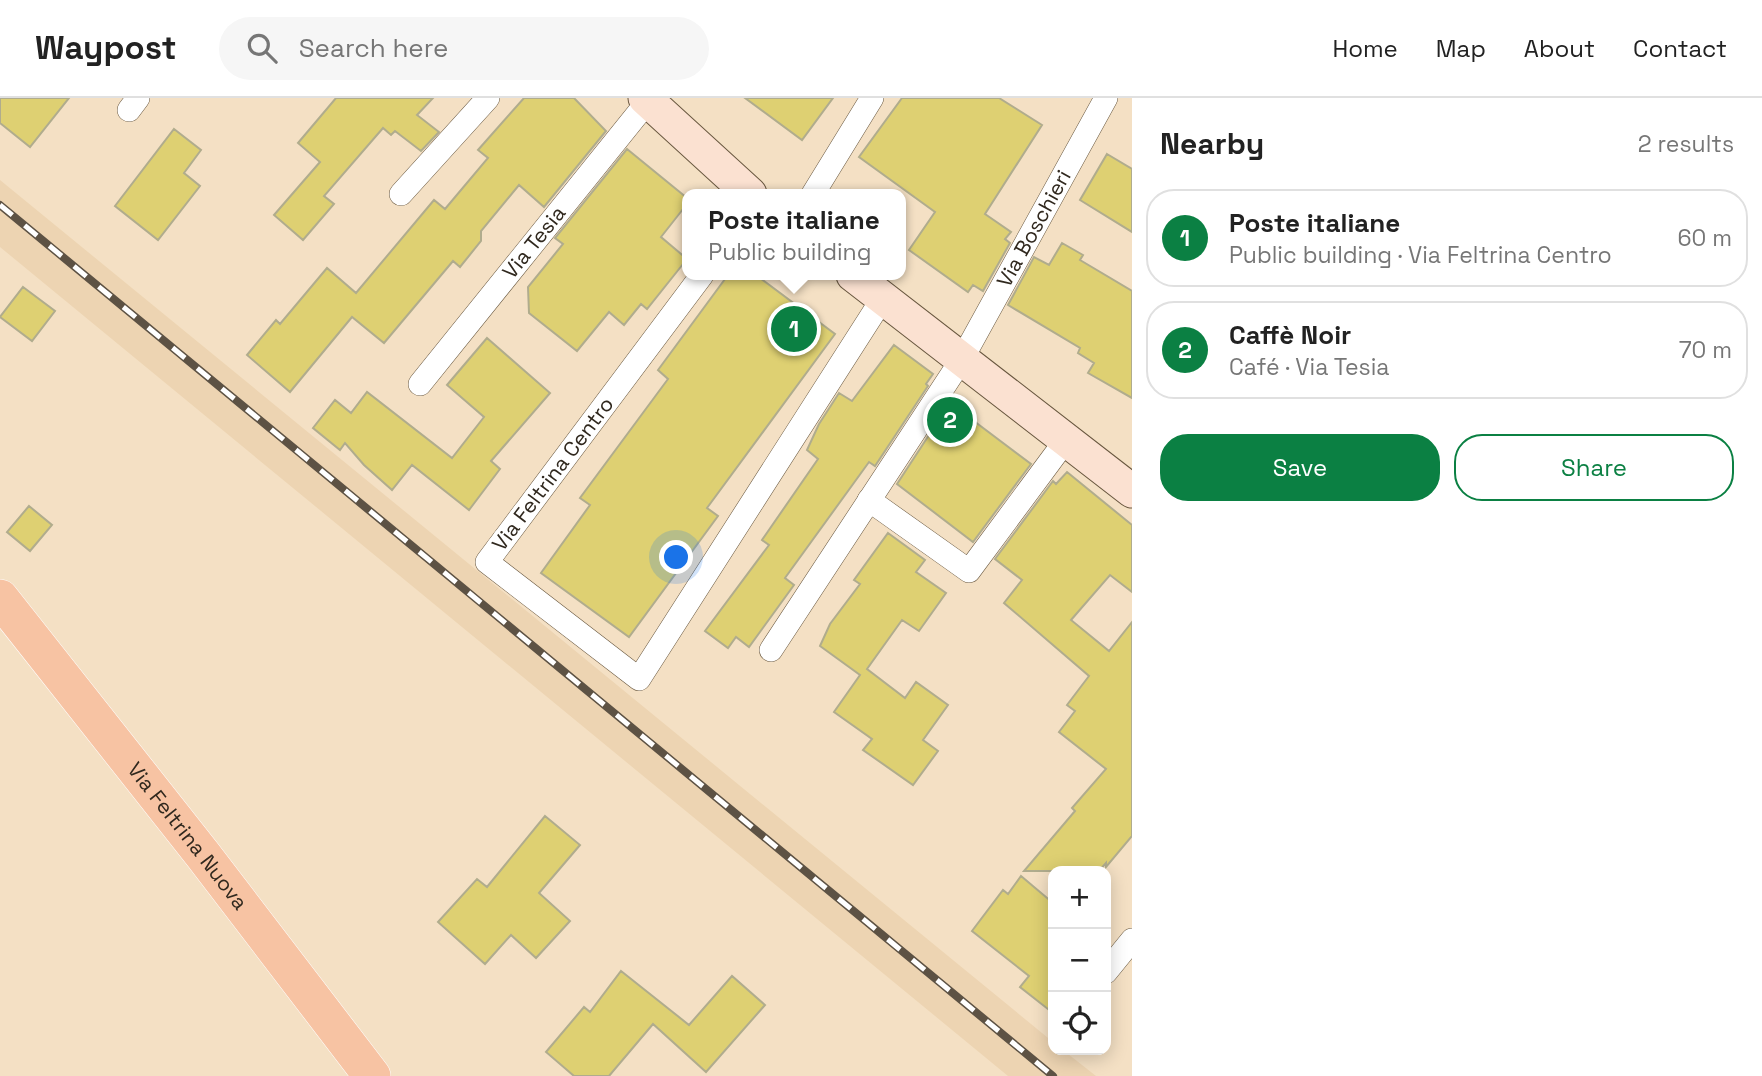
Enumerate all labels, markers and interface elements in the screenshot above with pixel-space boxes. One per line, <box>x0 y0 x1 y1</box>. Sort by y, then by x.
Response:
search box <box>219 17 709 80</box>
text: Waypost <box>35 27 177 69</box>
icon: search <box>243 29 281 67</box>
text: Search here <box>299 31 448 65</box>
text: Home <box>1332 33 1398 64</box>
text: Map <box>1436 33 1486 64</box>
text: About <box>1524 33 1595 64</box>
text: Contact <box>1633 33 1727 64</box>
text: Nearby <box>1160 124 1264 163</box>
text: 2 results <box>1638 129 1734 159</box>
street label: Via Boschieri <box>990 165 1077 292</box>
popup <box>682 189 906 280</box>
street label: Via Tesia <box>496 200 571 284</box>
text: Poste italiane <box>708 203 880 237</box>
text: Poste italiane <box>1229 206 1400 240</box>
text: 1 <box>1180 223 1190 253</box>
text: 60 m <box>1677 223 1732 253</box>
text: Public building <box>708 237 871 267</box>
text: Public building · Via Feltrina Centro <box>1229 240 1612 270</box>
pin: 1 <box>771 303 817 355</box>
text: Caffè Noir <box>1229 318 1351 352</box>
text: 2 <box>1178 335 1192 365</box>
text: 70 m <box>1679 335 1732 365</box>
text: Café · Via Tesia <box>1229 352 1390 382</box>
street label: Via Feltrina Centro <box>486 391 619 556</box>
pin: 2 <box>927 394 973 446</box>
button: Save <box>1160 434 1440 501</box>
button: Share <box>1454 434 1734 501</box>
your location <box>659 540 693 574</box>
street label: Via Feltrina Nuova <box>122 756 254 915</box>
map controls <box>1048 866 1111 1055</box>
button: + <box>1048 866 1111 929</box>
button: − <box>1048 929 1111 992</box>
button: locate <box>1048 992 1111 1055</box>

